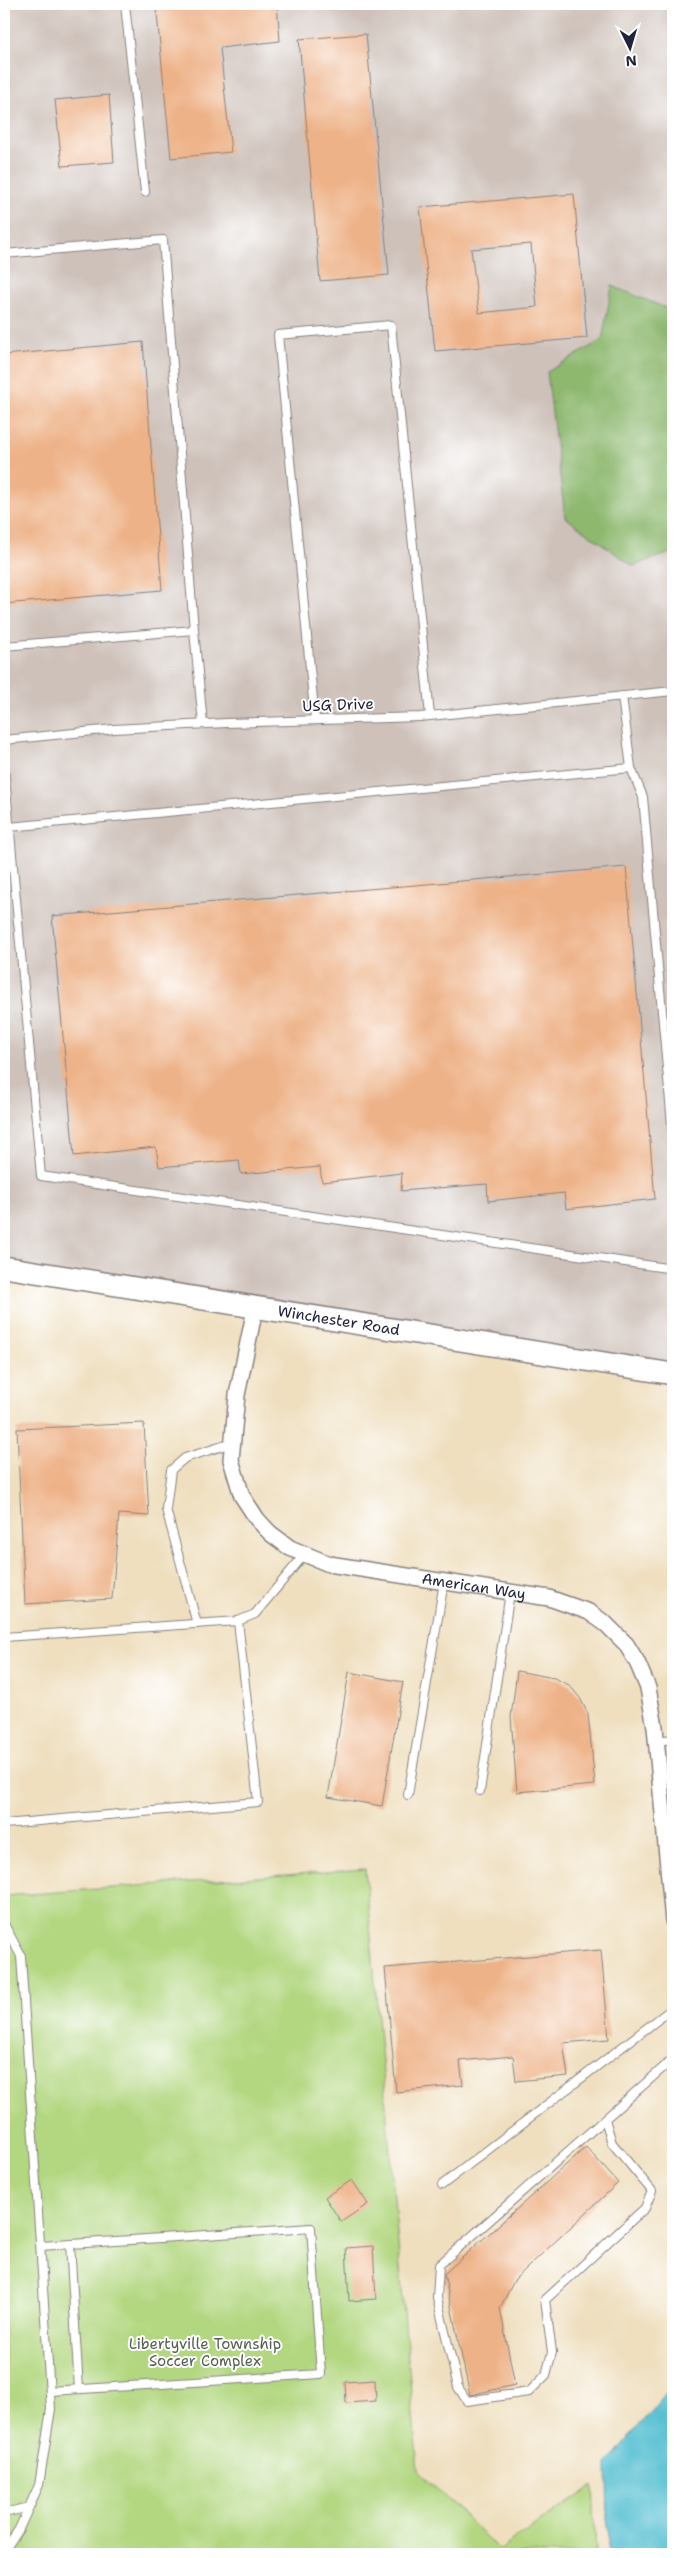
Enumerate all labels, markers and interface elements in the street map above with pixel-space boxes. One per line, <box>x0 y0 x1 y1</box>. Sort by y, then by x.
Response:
north arrow <box>604 22 654 72</box>
text: N <box>625 52 637 70</box>
street label: USG Drive <box>302 694 374 716</box>
street label: Winchester Road <box>276 1301 402 1340</box>
street label: American Way <box>420 1568 527 1604</box>
park label: Libertyville Township Soccer Complex <box>129 2334 281 2371</box>

